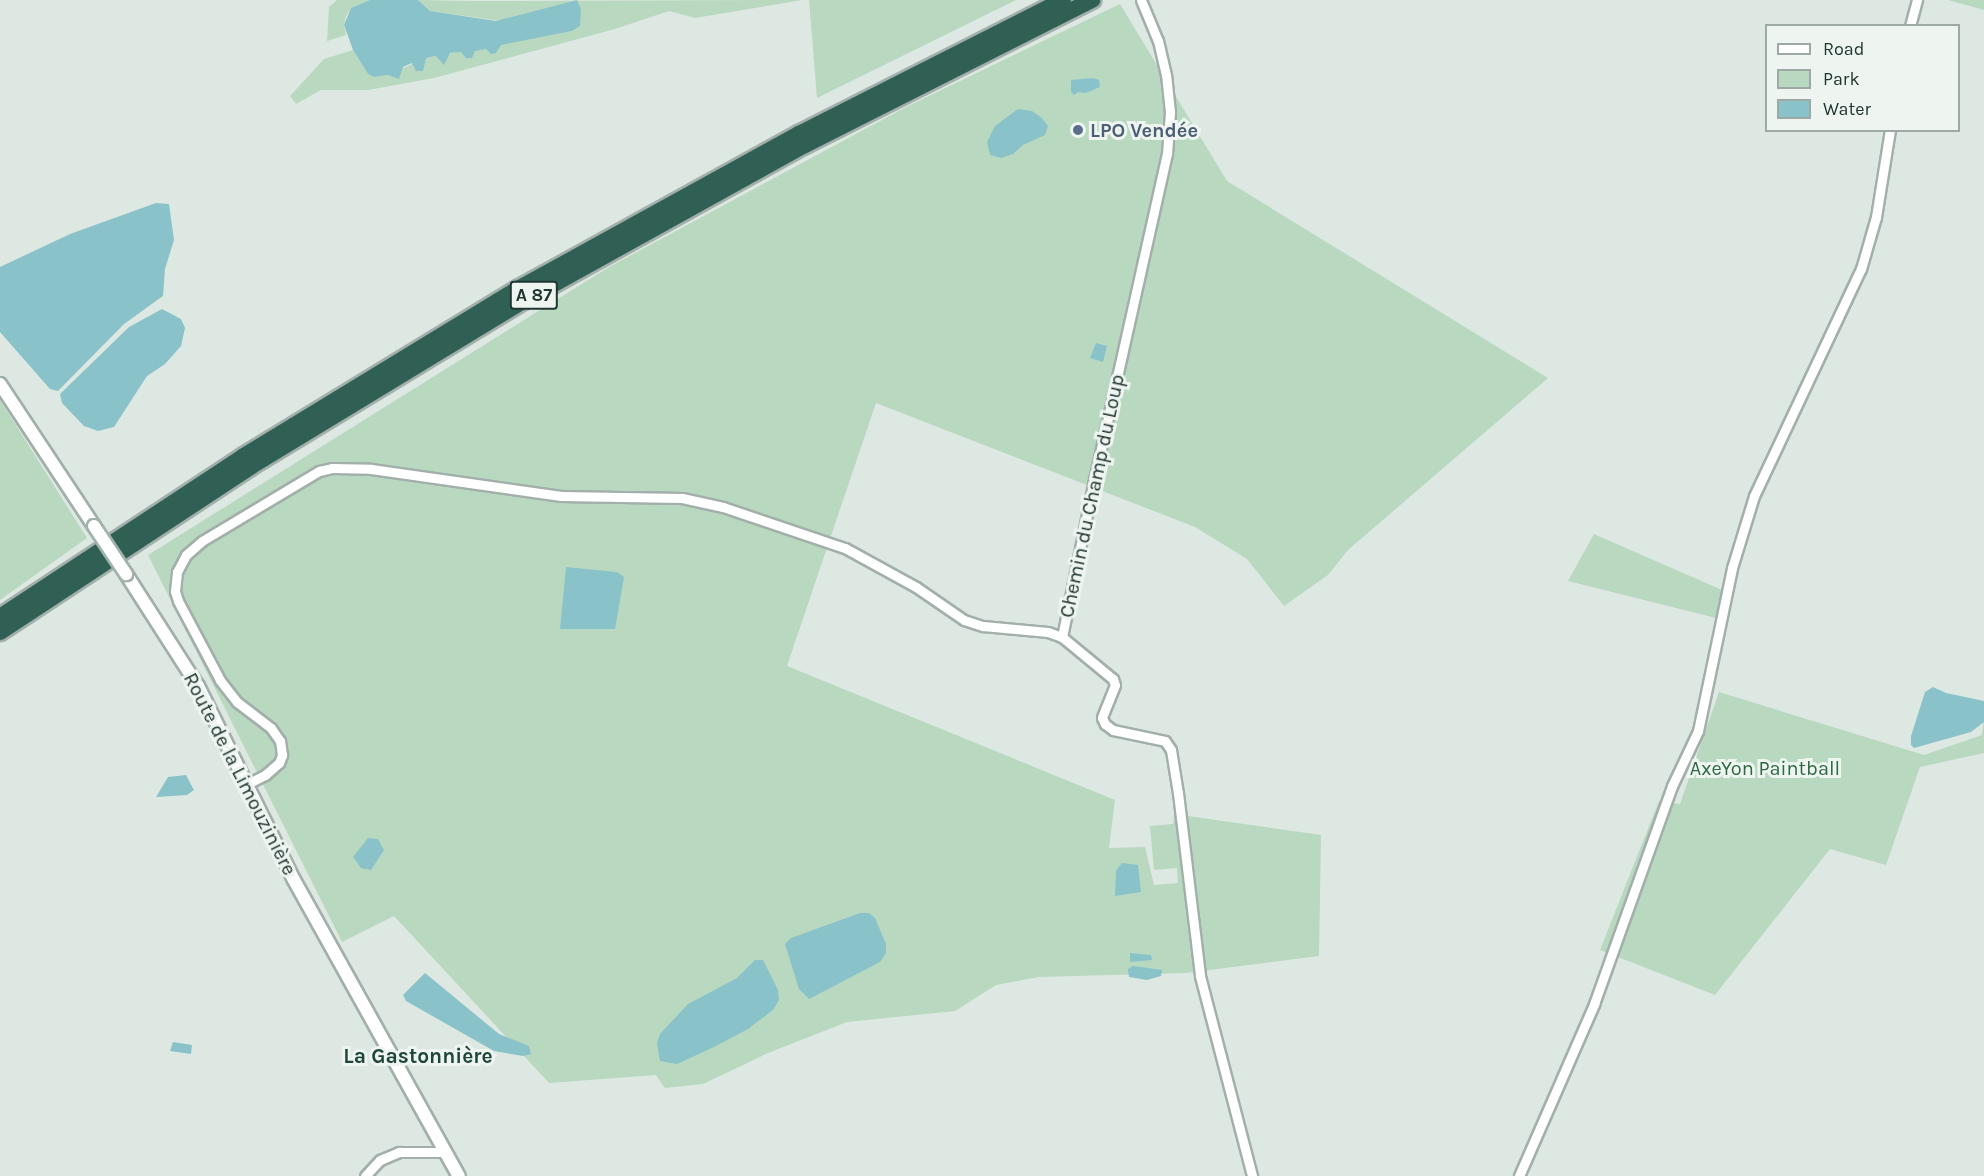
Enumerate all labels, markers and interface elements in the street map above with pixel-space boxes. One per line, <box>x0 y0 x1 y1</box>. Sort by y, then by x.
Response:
legend <box>1765 24 1960 132</box>
text: Road <box>1823 38 1864 60</box>
text: Park <box>1823 68 1860 90</box>
text: Water <box>1823 98 1871 120</box>
place label: LPO Vendée <box>1090 118 1198 142</box>
marker: LPO Vendée <box>1071 123 1085 137</box>
road number: A 87 <box>508 280 560 310</box>
street label: Chemin du Champ du Loup <box>1054 372 1130 620</box>
street label: Route de la Limouzinière <box>178 669 302 879</box>
park label: AxeYon Paintball <box>1690 756 1840 780</box>
district label: La Gastonnière <box>343 1043 493 1069</box>

